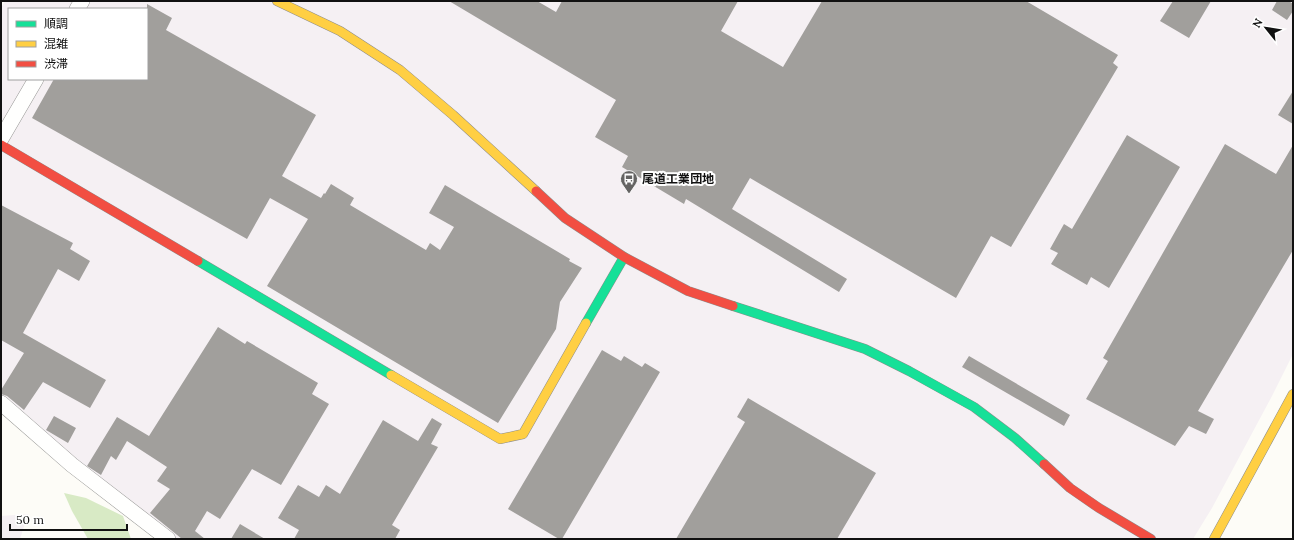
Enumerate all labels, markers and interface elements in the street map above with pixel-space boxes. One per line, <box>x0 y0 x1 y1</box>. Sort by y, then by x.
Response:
legend <box>8 8 148 80</box>
north arrow <box>1246 8 1286 48</box>
text: N <box>1249 15 1266 30</box>
text: 順調 <box>44 16 68 31</box>
text: 混雑 <box>44 36 68 51</box>
text: 渋滞 <box>44 56 68 71</box>
bus stop icon: 尾道工業団地 <box>619 169 639 194</box>
place label: 尾道工業団地 <box>642 171 714 186</box>
scale bar <box>10 506 127 532</box>
text: 50 m <box>16 512 44 527</box>

